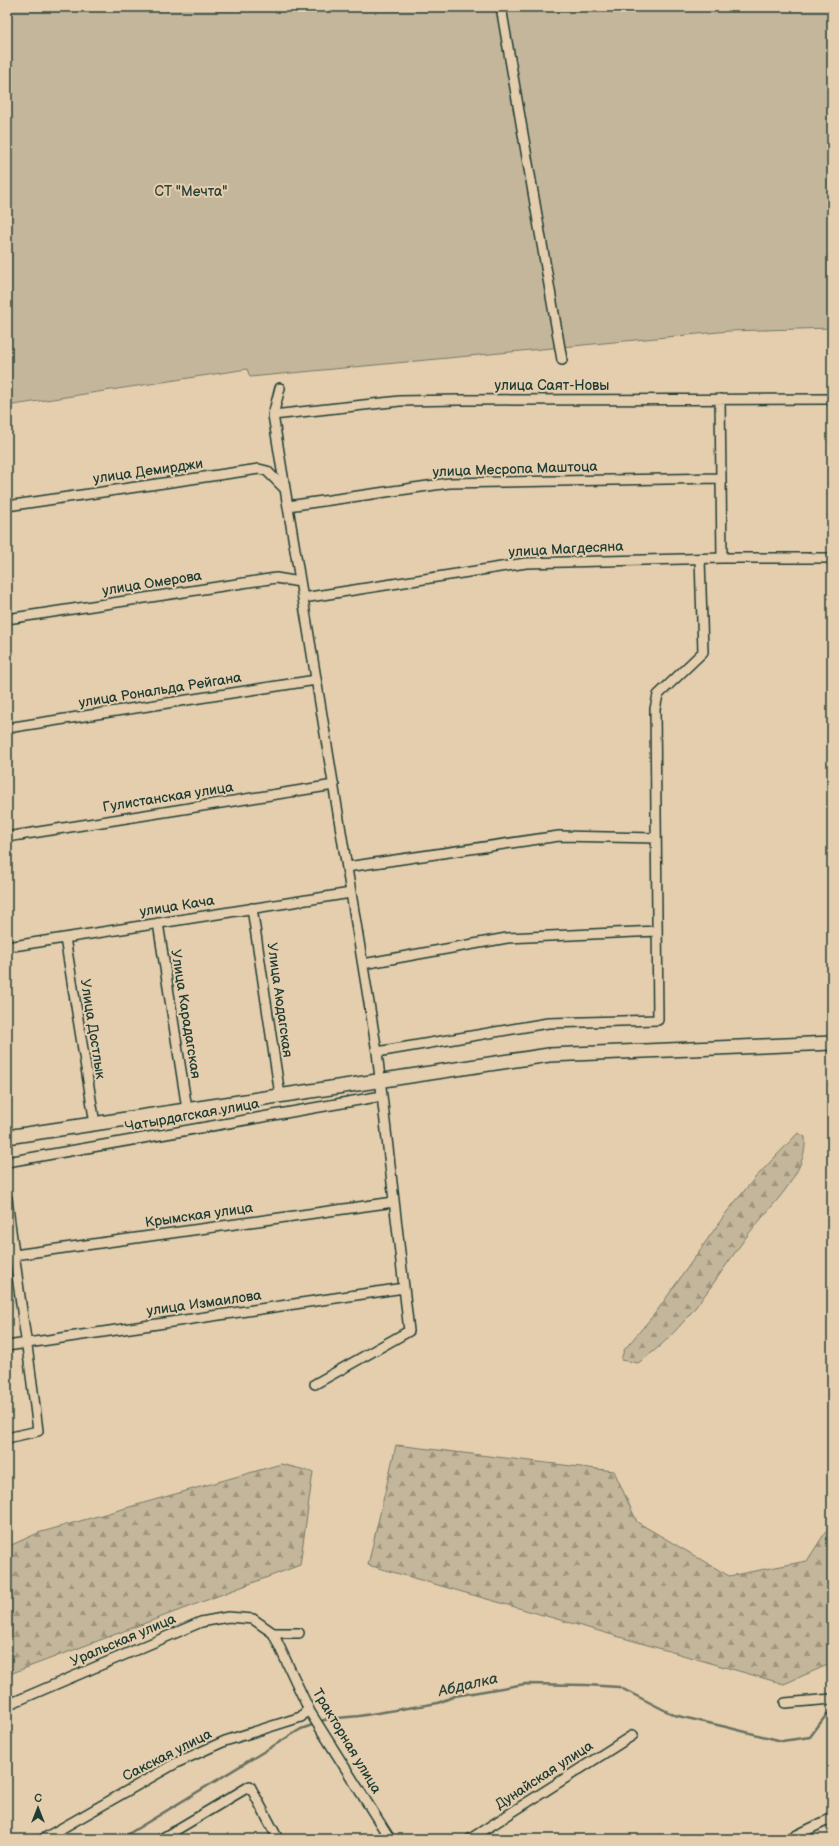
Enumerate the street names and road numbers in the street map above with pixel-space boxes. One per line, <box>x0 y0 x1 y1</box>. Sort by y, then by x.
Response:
street label: улица Саят-Новы <box>495 377 609 394</box>
street label: улица Демирджи <box>92 455 204 487</box>
street label: улица Месропа Маштоца <box>432 458 599 480</box>
street label: улица Магдесяна <box>508 537 625 561</box>
street label: улица Омерова <box>101 567 204 599</box>
street label: улица Рональда Рейгана <box>77 669 243 711</box>
street label: Гулистанская улица <box>102 778 235 816</box>
street label: улица Кача <box>138 892 216 920</box>
street label: Улица Аюдагская <box>264 941 297 1059</box>
street label: Улица Карадагская <box>167 948 205 1080</box>
street label: Улица Достлык <box>77 978 109 1081</box>
street label: Чатырдагская улица <box>123 1095 261 1135</box>
street label: Крымская улица <box>144 1199 255 1231</box>
street label: улица Измаилова <box>145 1286 263 1319</box>
street label: Уральская улица <box>68 1610 179 1670</box>
street label: Тракторная улица <box>309 1685 385 1797</box>
street label: Сакская улица <box>120 1725 215 1785</box>
street label: Дунайская улица <box>492 1737 597 1813</box>

